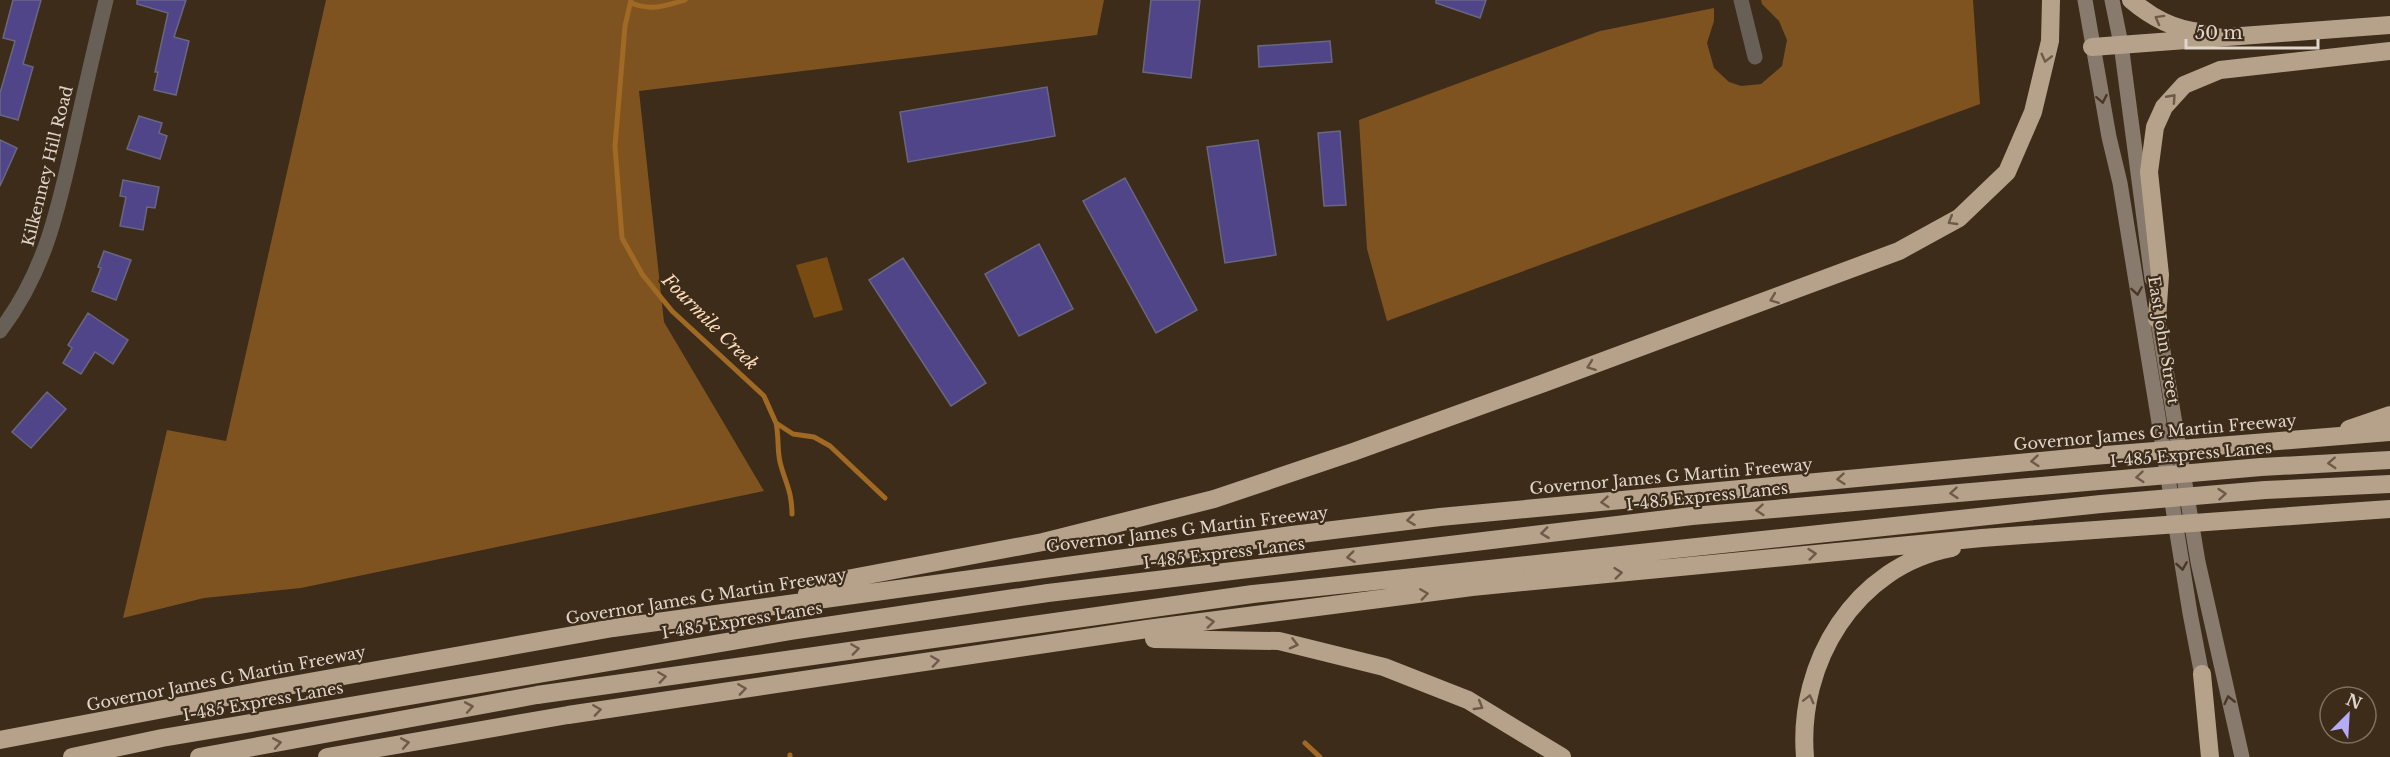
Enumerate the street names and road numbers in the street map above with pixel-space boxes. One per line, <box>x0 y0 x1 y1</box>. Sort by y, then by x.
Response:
street label: Kilkenney Hill Road <box>17 83 77 248</box>
street label: East John Street <box>2144 274 2184 406</box>
street label: Governor James G Martin Freeway <box>2013 410 2298 454</box>
street label: I-485 Express Lanes <box>2109 437 2273 471</box>
street label: Governor James G Martin Freeway <box>1529 454 1814 498</box>
street label: I-485 Express Lanes <box>1625 478 1789 514</box>
street label: Governor James G Martin Freeway <box>1045 502 1330 556</box>
street label: I-485 Express Lanes <box>1142 533 1306 573</box>
street label: Governor James G Martin Freeway <box>564 564 849 628</box>
street label: I-485 Express Lanes <box>660 597 824 643</box>
street label: Governor James G Martin Freeway <box>85 641 368 715</box>
street label: I-485 Express Lanes <box>181 677 345 725</box>

